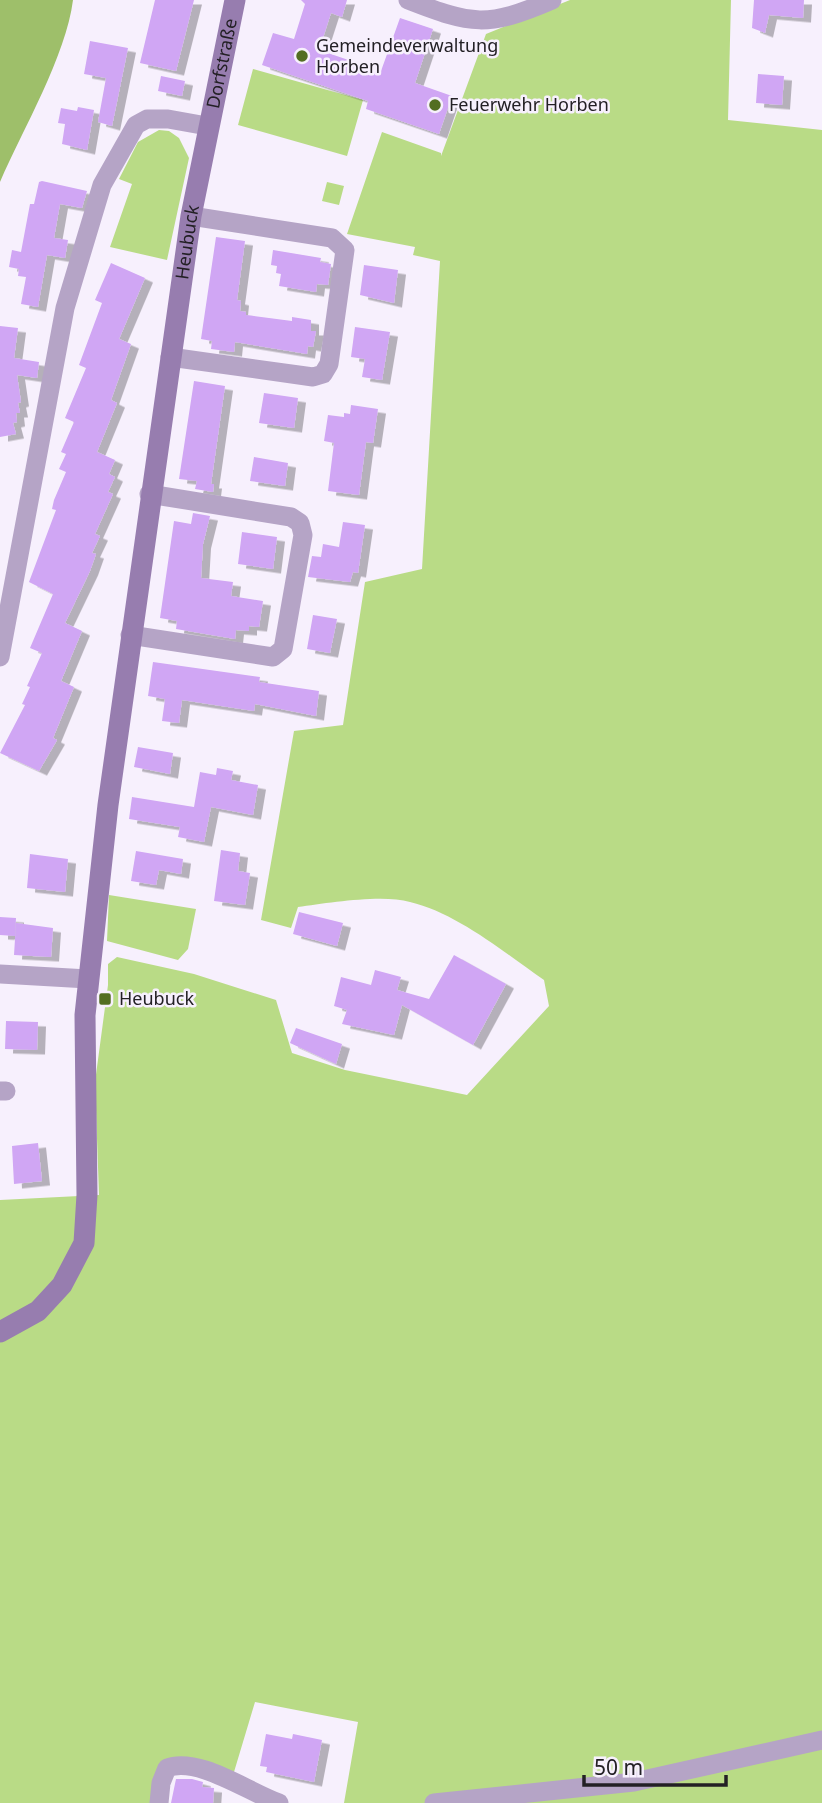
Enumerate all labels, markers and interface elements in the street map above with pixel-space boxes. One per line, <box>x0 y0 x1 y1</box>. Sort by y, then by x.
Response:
street label: Dorfstraße <box>200 16 242 111</box>
place label: Gemeindeverwaltung Horben <box>316 33 498 78</box>
marker: Gemeindeverwaltung Horben <box>294 48 310 64</box>
place label: Feuerwehr Horben <box>449 92 609 116</box>
marker: Feuerwehr Horben <box>427 97 443 113</box>
street label: Heubuck <box>169 202 204 281</box>
place label: Heubuck <box>119 986 194 1010</box>
marker: Heubuck <box>97 991 113 1007</box>
scale bar <box>584 1744 726 1788</box>
text: 50 m <box>594 1753 643 1781</box>

